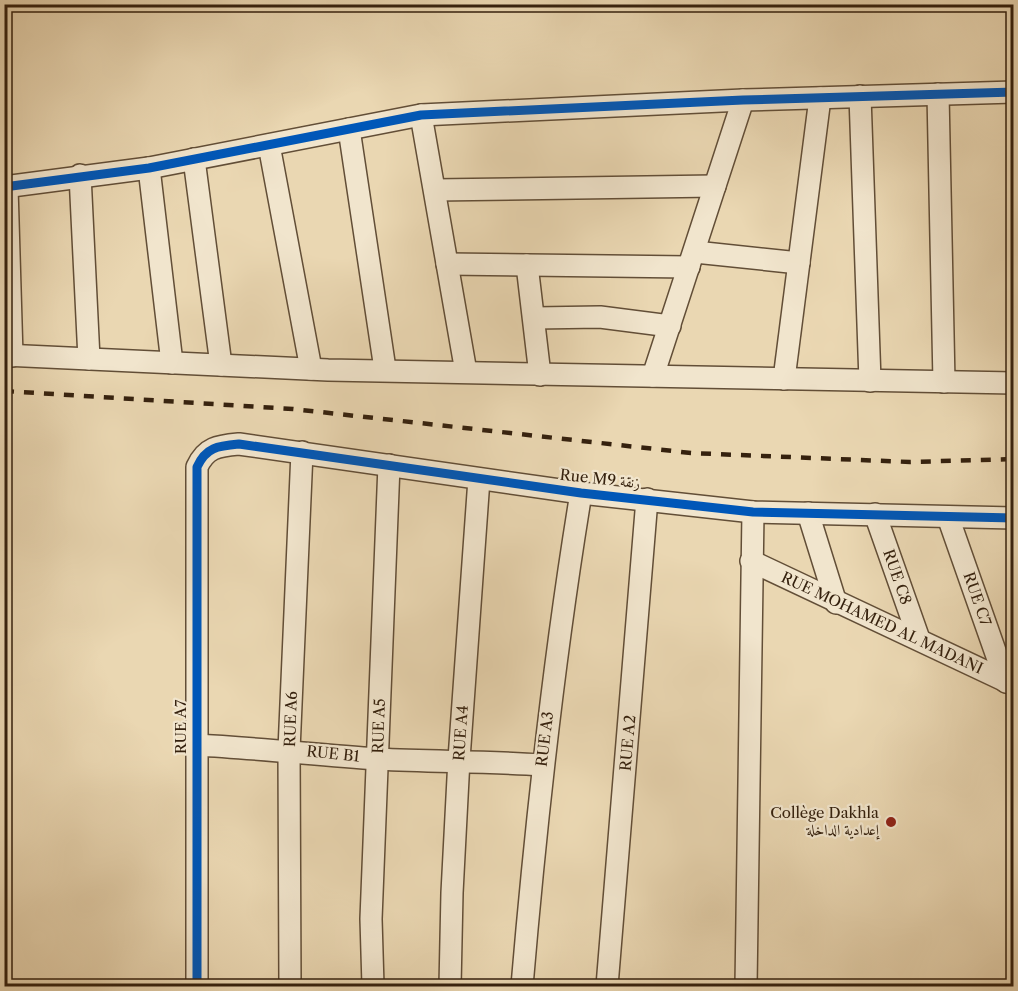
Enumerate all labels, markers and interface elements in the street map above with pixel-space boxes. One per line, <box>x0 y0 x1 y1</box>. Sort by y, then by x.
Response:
street label: Rue M9 زنقة <box>559 465 641 492</box>
street label: RUE C8 <box>879 547 916 607</box>
street label: RUE MOHAMED AL MADANI <box>778 567 986 678</box>
street label: RUE C7 <box>959 569 996 629</box>
street label: RUE A6 <box>280 690 301 747</box>
street label: RUE A5 <box>368 698 389 754</box>
street label: RUE A7 <box>171 699 190 754</box>
street label: RUE A4 <box>449 704 472 761</box>
street label: RUE A3 <box>532 710 557 768</box>
street label: RUE A2 <box>616 714 639 772</box>
street label: RUE B1 <box>305 741 361 766</box>
place label: Collège Dakhla إعدادية الداخلة <box>770 803 881 840</box>
marker: Collège Dakhla إعدادية الداخلة <box>884 815 898 829</box>

